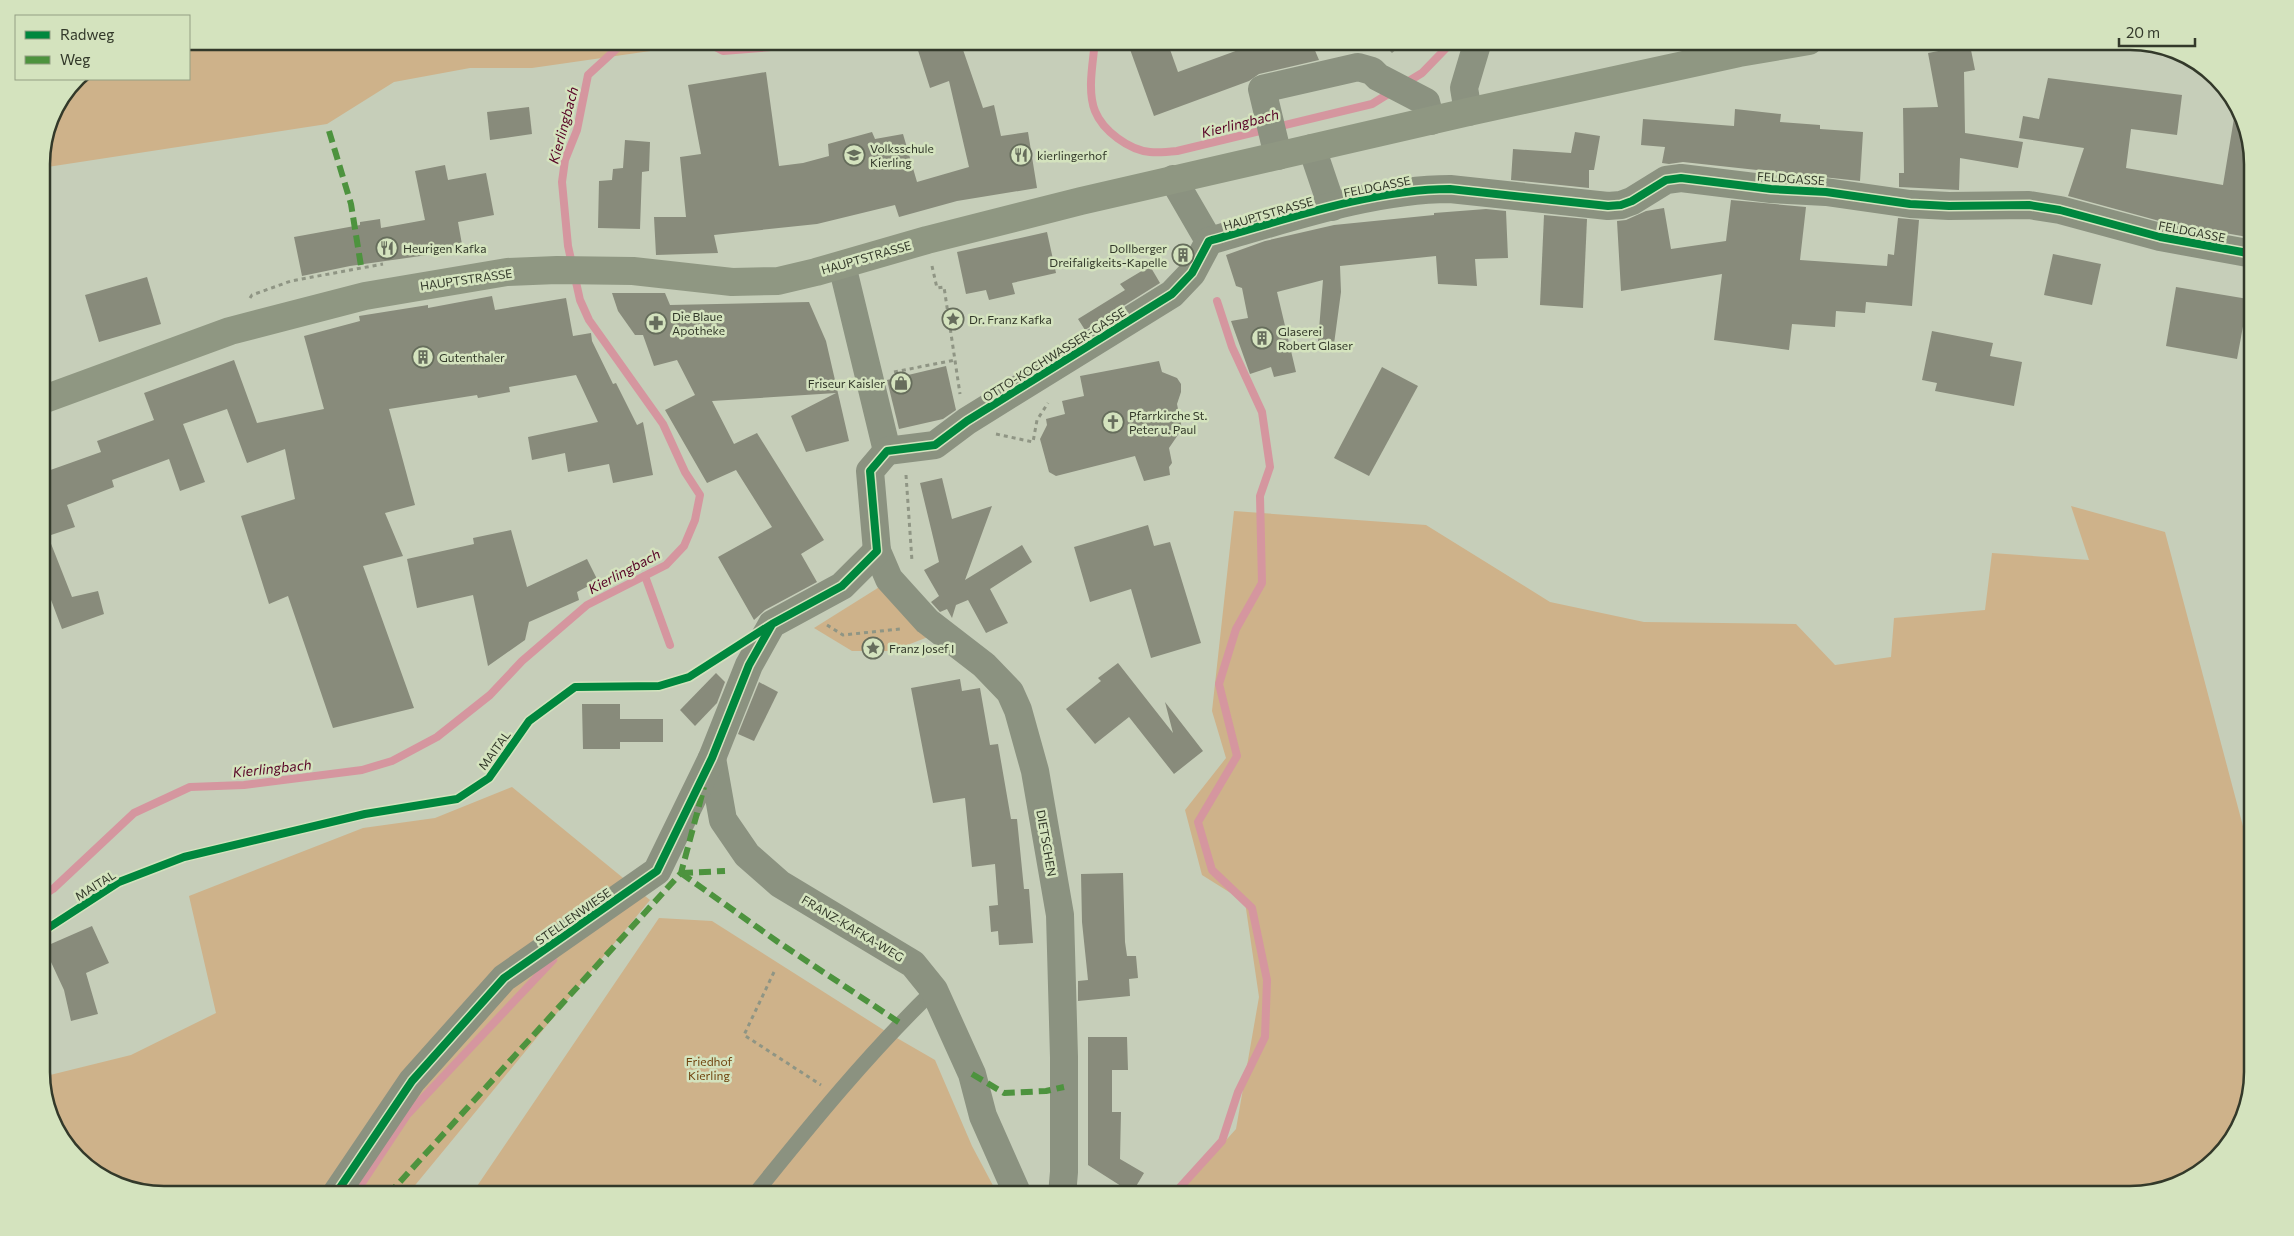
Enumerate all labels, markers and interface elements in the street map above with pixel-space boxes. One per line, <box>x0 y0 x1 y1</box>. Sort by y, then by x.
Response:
legend <box>15 15 190 80</box>
scale bar <box>2119 15 2195 47</box>
text: 20 m <box>2126 23 2160 41</box>
text: Radweg <box>60 25 114 43</box>
text: Weg <box>60 50 90 68</box>
water label: Kierlingbach <box>545 85 581 165</box>
water label: Kierlingbach <box>1199 105 1281 141</box>
place label: Volksschule Kierling <box>870 141 934 169</box>
school or university icon: Volksschule Kierling <box>842 143 866 167</box>
restaurant icon: kierlingerhof <box>1009 143 1033 167</box>
place label: kierlingerhof <box>1037 148 1107 162</box>
street label: FELDGASSE <box>1757 169 1825 187</box>
street label: FELDGASSE <box>1342 173 1412 199</box>
street label: HAUPTSTRASSE <box>1221 193 1315 233</box>
street label: FELDGASSE <box>2157 218 2227 244</box>
restaurant icon: Heurigen Kafka <box>375 236 399 260</box>
street label: HAUPTSTRASSE <box>819 237 913 277</box>
place label: Heurigen Kafka <box>403 241 487 255</box>
place label: Dollberger Dreifaligkeits-Kapelle <box>1049 241 1167 269</box>
building icon: Dollberger Dreifaligkeits-Kapelle <box>1171 243 1195 267</box>
street label: HAUPTSTRASSE <box>419 266 513 292</box>
street label: OTTO-KOCHWASSER-GASSE <box>980 304 1128 404</box>
place icon: Dr. Franz Kafka <box>941 307 965 331</box>
place label: Die Blaue Apotheke <box>672 309 725 337</box>
pharmacy icon: Die Blaue Apotheke <box>644 311 668 335</box>
place label: Dr. Franz Kafka <box>969 312 1052 326</box>
place label: Glaserei Robert Glaser <box>1278 324 1353 352</box>
building icon: Glaserei Robert Glaser <box>1250 326 1274 350</box>
building icon: Gutenthaler <box>411 345 435 369</box>
place label: Gutenthaler <box>439 350 505 364</box>
shop icon: Friseur Kaisler <box>889 371 913 395</box>
place label: Friseur Kaisler <box>808 376 885 390</box>
place label: Pfarrkirche St. Peter u. Paul <box>1129 408 1207 436</box>
church icon: Pfarrkirche St. Peter u. Paul <box>1101 410 1125 434</box>
water label: Kierlingbach <box>585 545 663 597</box>
place icon: Franz Josef I <box>861 636 885 660</box>
place label: Franz Josef I <box>889 641 954 656</box>
street label: MAITAL <box>475 728 513 772</box>
water label: Kierlingbach <box>232 755 312 781</box>
street label: DIETSCHEN <box>1034 809 1060 877</box>
street label: MAITAL <box>72 867 118 903</box>
street label: STELLENWIESE <box>533 885 613 947</box>
street label: FRANZ-KAFKA-WEG <box>799 892 907 964</box>
park label: Friedhof Kierling <box>686 1054 733 1082</box>

